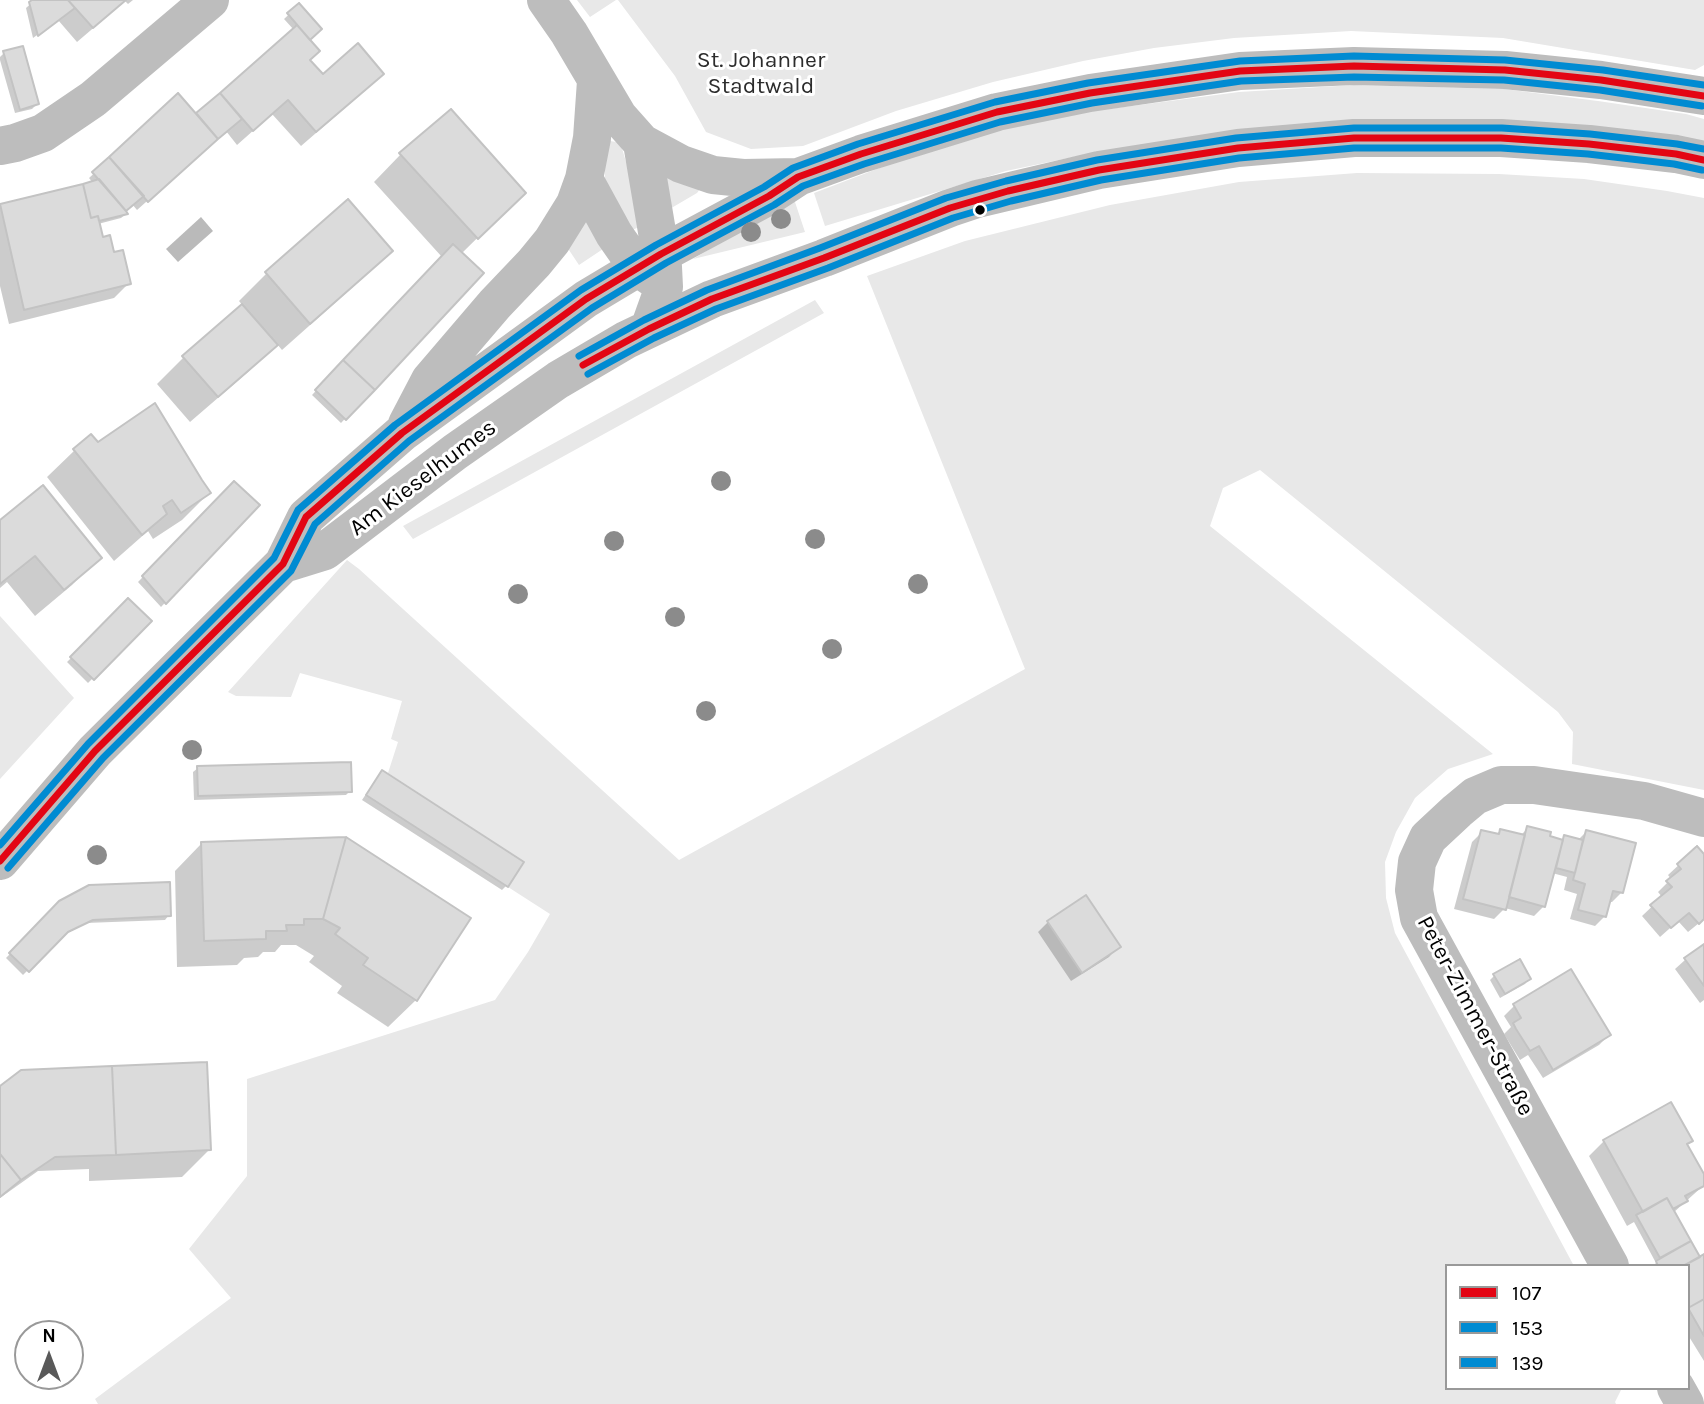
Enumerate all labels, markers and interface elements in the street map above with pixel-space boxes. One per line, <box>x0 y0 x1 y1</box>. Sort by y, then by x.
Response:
park label: St. Johanner Stadtwald <box>697 46 825 100</box>
unlabelled marker <box>973 203 987 217</box>
street label: Am Kieselhumes <box>344 414 502 542</box>
street label: Peter-Zimmer-Straße <box>1411 911 1539 1121</box>
legend <box>1445 1264 1690 1390</box>
text: 107 <box>1512 1281 1541 1305</box>
text: 153 <box>1512 1316 1543 1340</box>
north arrow <box>14 1320 84 1390</box>
text: N <box>42 1325 56 1347</box>
text: 139 <box>1512 1351 1544 1375</box>

